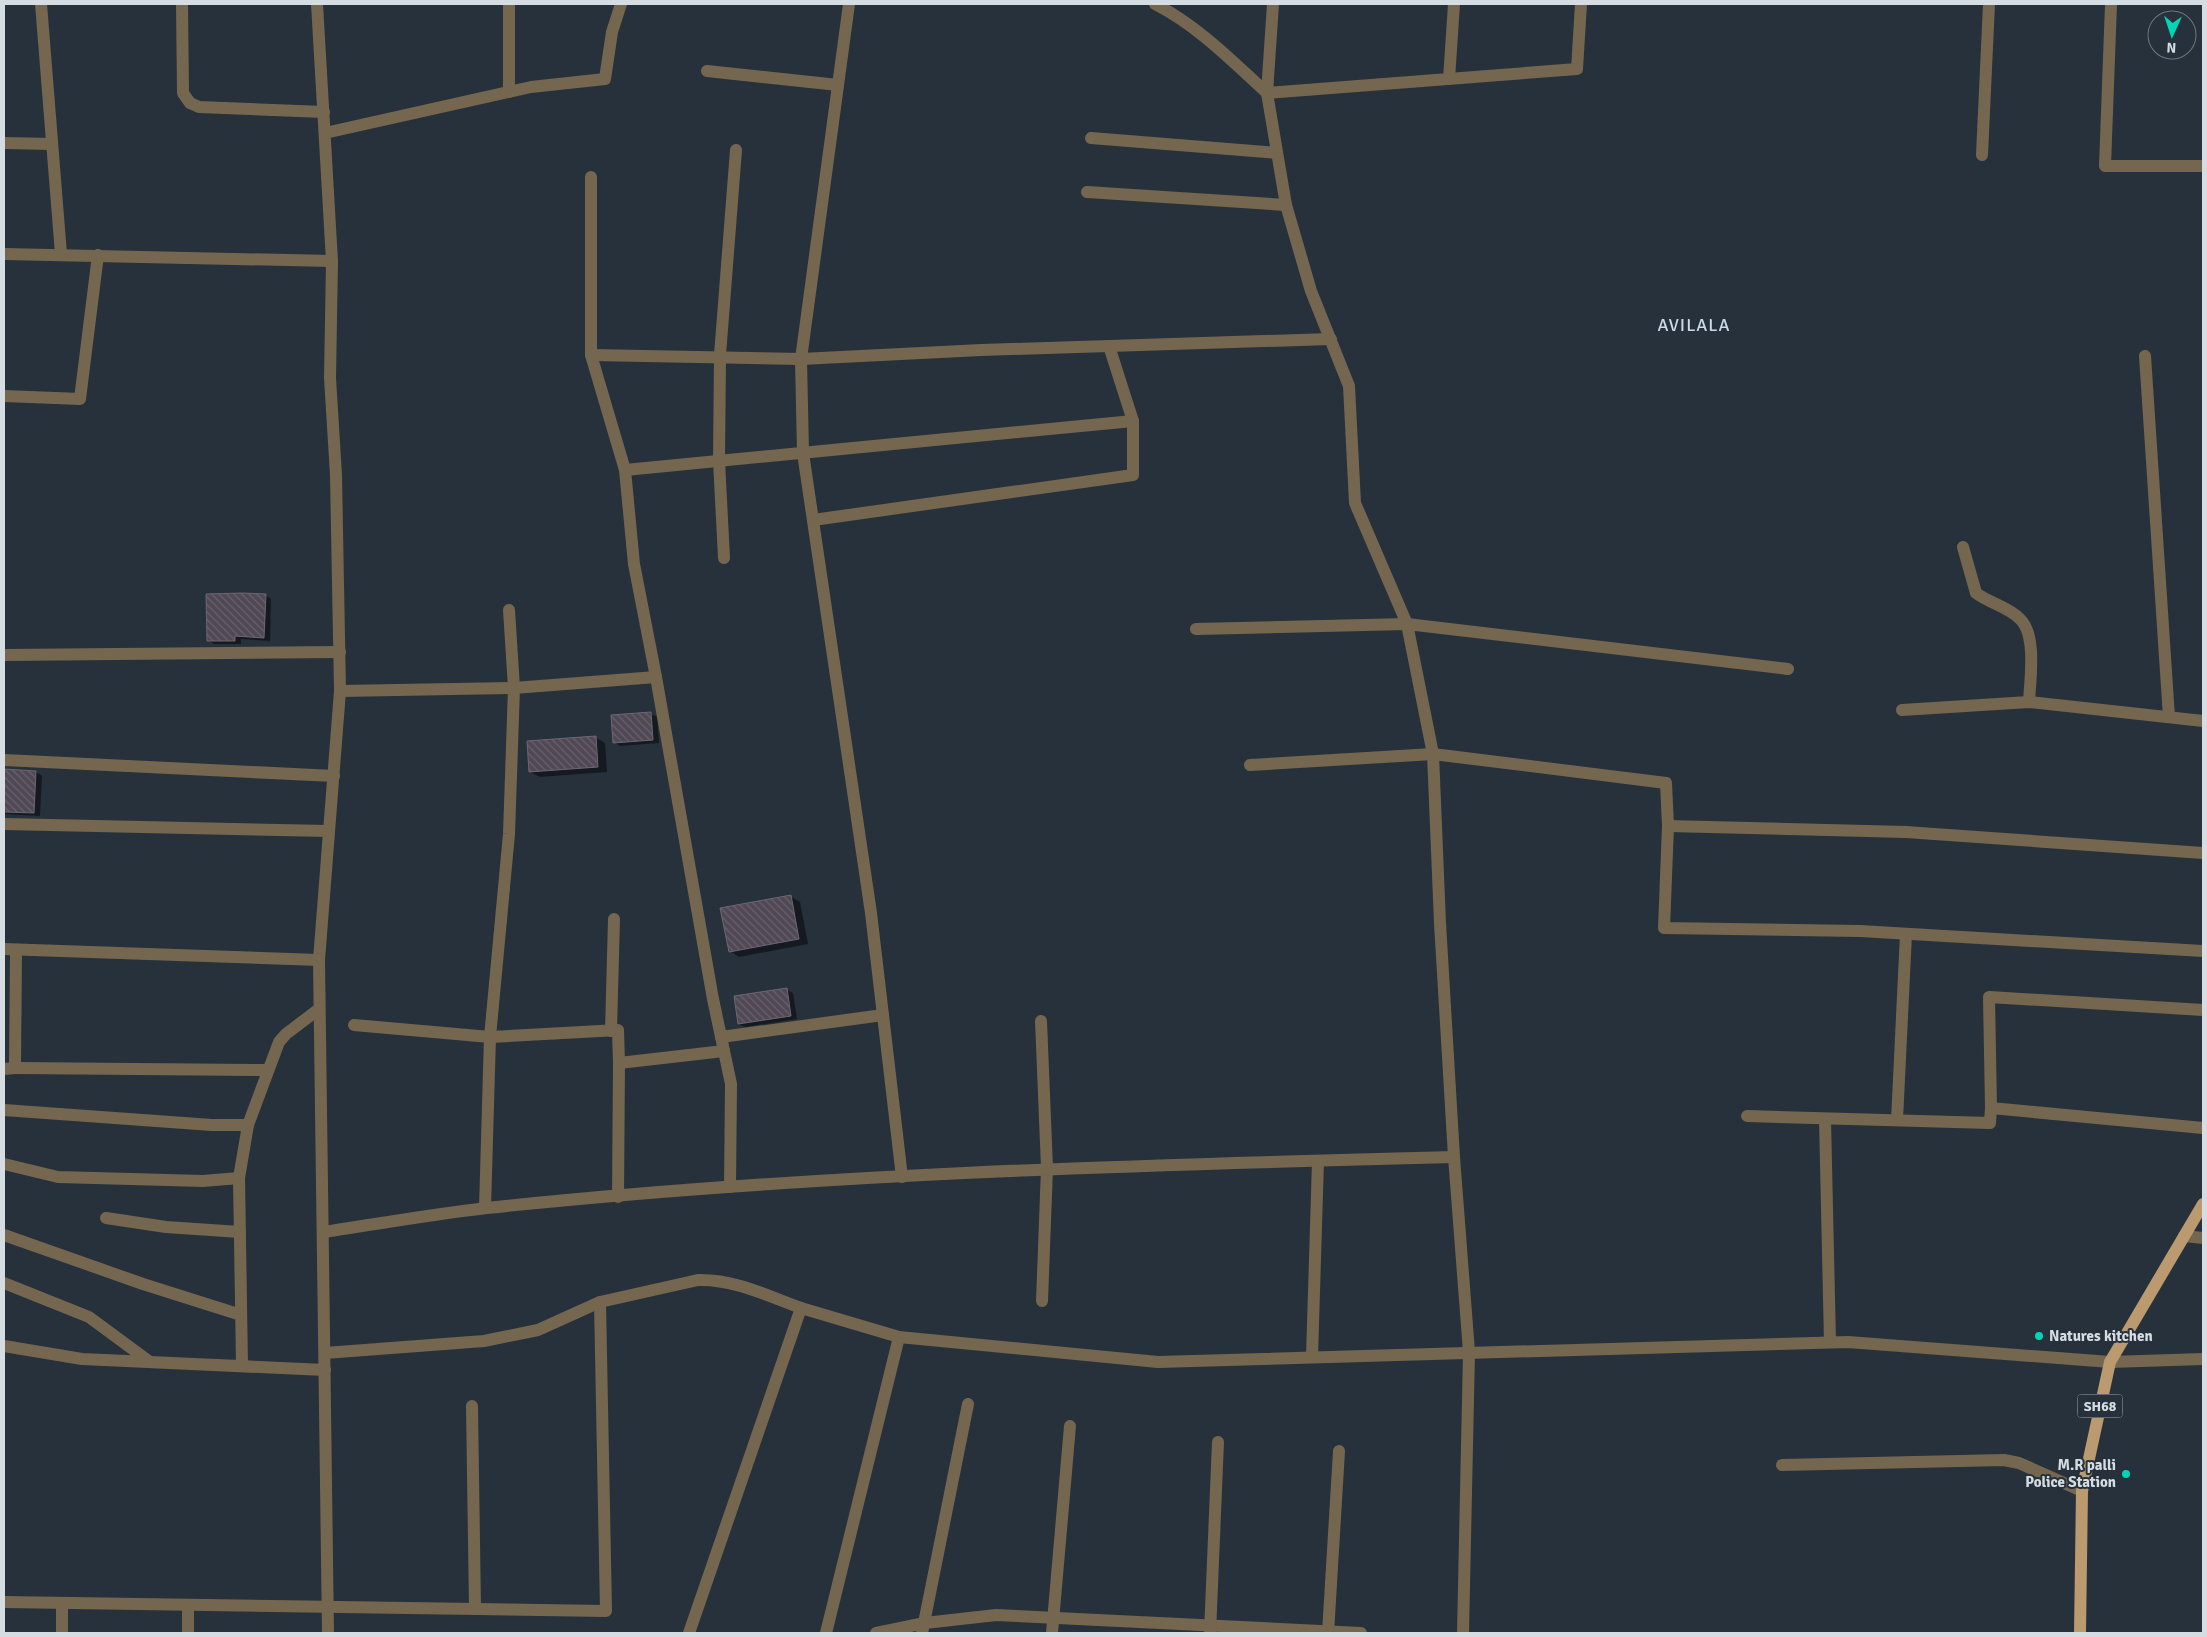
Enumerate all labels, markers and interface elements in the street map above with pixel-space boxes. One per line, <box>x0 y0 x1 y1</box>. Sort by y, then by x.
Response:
north arrow <box>2147 10 2197 60</box>
text: N <box>2166 39 2177 56</box>
district label: AVILALA <box>1657 314 1731 336</box>
place label: Natures kitchen <box>2049 1327 2153 1345</box>
marker: Natures kitchen <box>2033 1330 2045 1342</box>
road number: SH68 <box>2078 1394 2122 1418</box>
place label: M.R palli Police Station <box>2025 1456 2116 1491</box>
marker: M.R palli Police Station <box>2120 1468 2132 1480</box>

